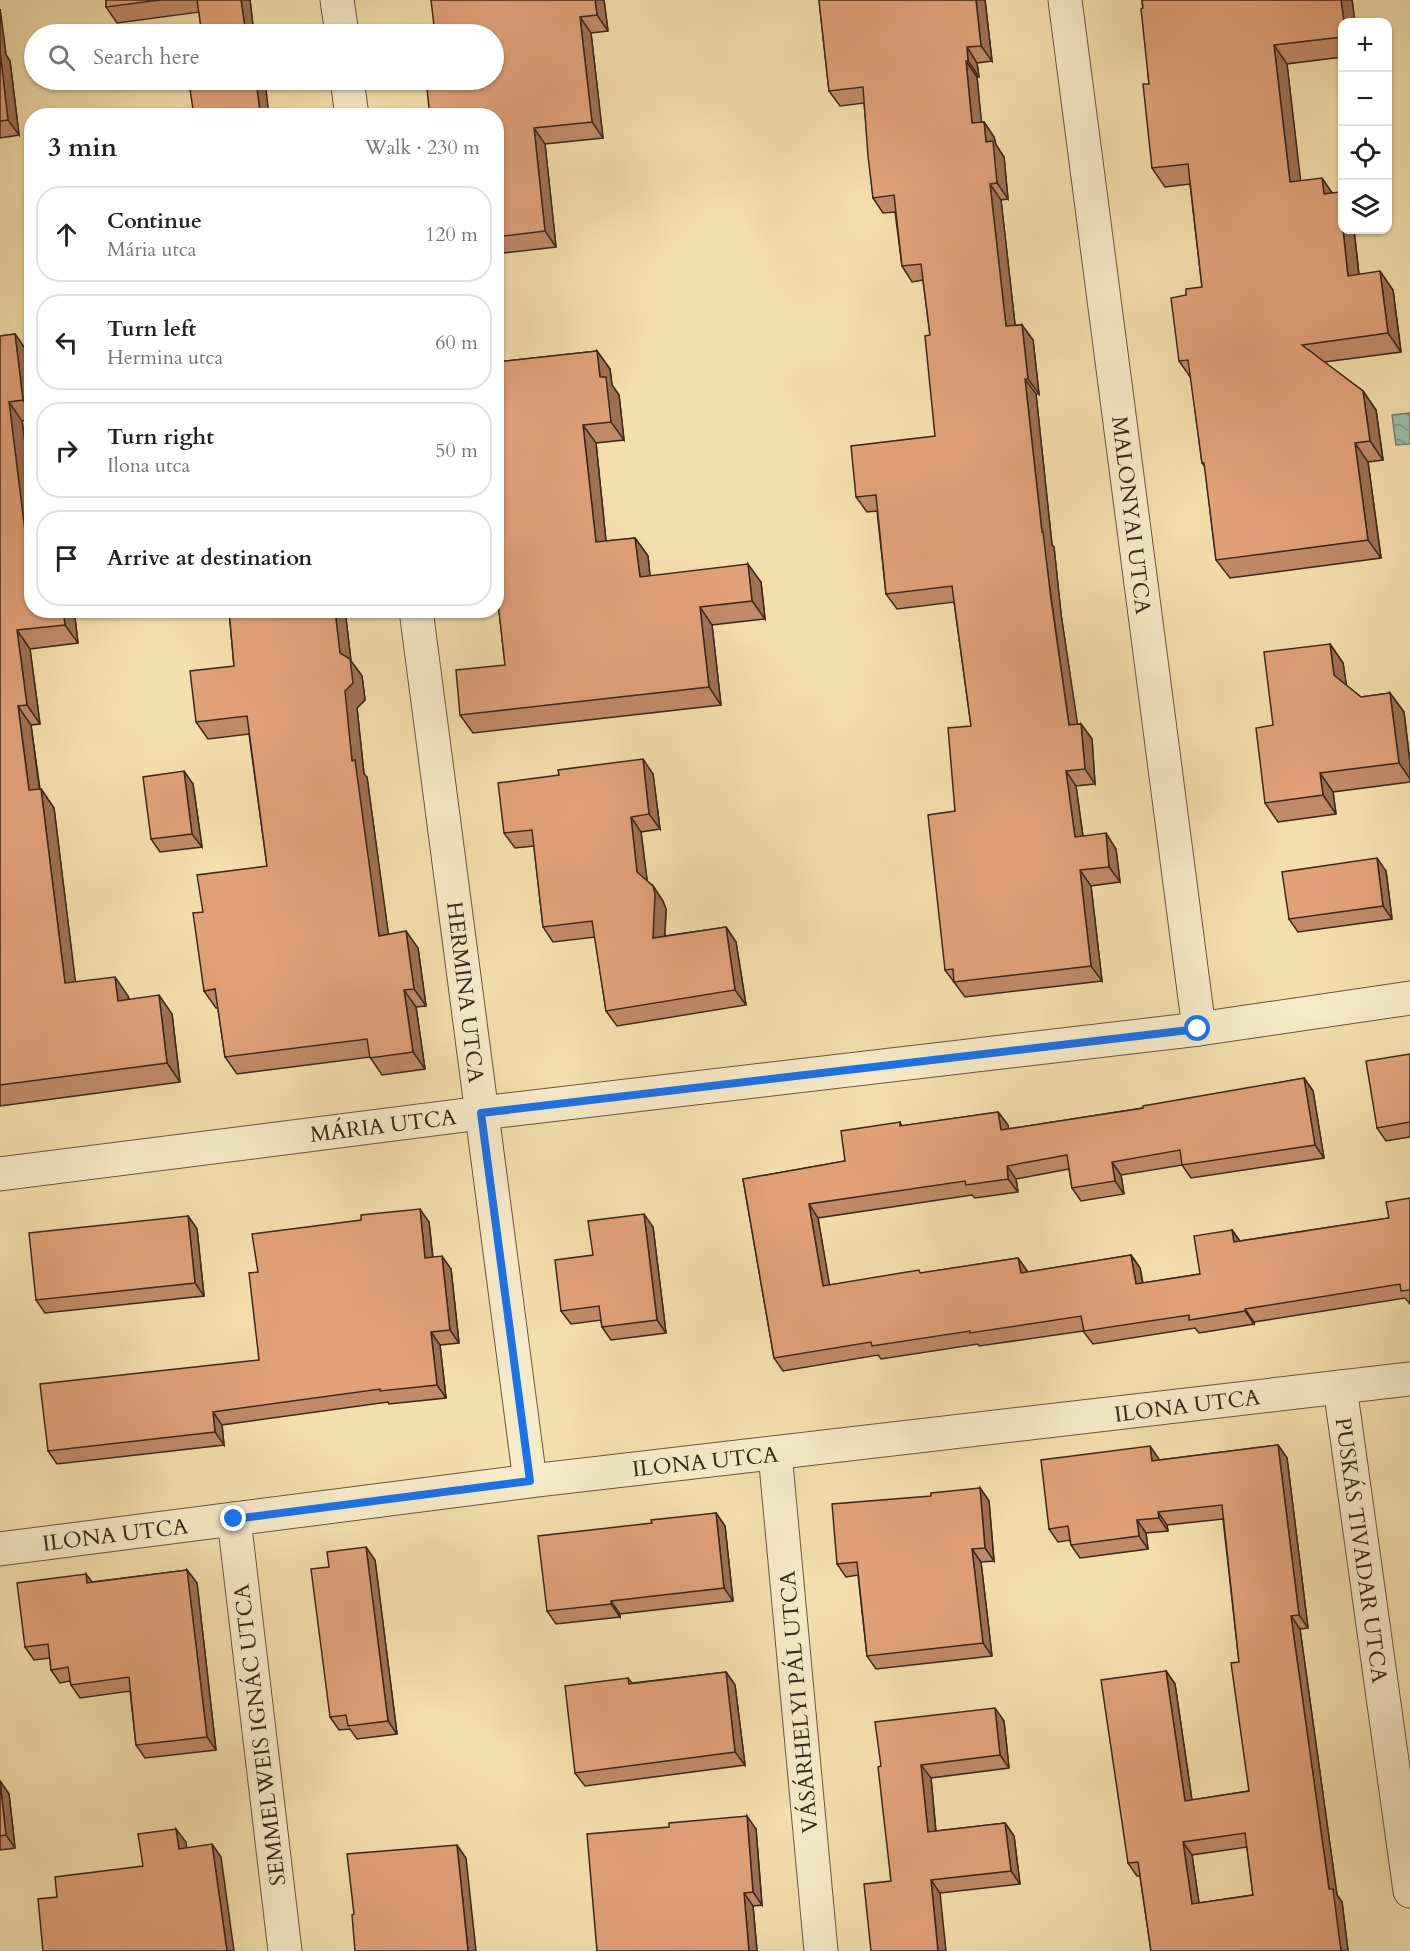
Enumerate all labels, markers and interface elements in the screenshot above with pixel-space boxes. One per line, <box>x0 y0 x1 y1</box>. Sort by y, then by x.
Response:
map controls <box>1338 18 1392 234</box>
button: + <box>1338 18 1392 72</box>
search box <box>24 24 504 90</box>
icon: search <box>45 41 78 74</box>
text: Search here <box>93 42 200 72</box>
button: − <box>1338 72 1392 126</box>
button: locate <box>1338 126 1392 180</box>
text: 3 min <box>48 130 117 165</box>
text: Walk · 230 m <box>365 134 480 161</box>
button: layers <box>1338 180 1392 234</box>
text: Continue <box>107 206 202 236</box>
icon: ahead <box>50 218 83 251</box>
text: 120 m <box>425 221 478 248</box>
text: Mária utca <box>107 236 196 263</box>
text: Turn left <box>107 314 196 344</box>
icon: left <box>50 326 83 359</box>
text: 60 m <box>435 329 478 356</box>
text: Hermina utca <box>107 344 223 371</box>
street label: MALONYAI UTCA <box>1104 414 1158 616</box>
text: Turn right <box>107 422 214 452</box>
icon: right <box>50 434 83 467</box>
text: 50 m <box>435 437 478 464</box>
text: Ilona utca <box>107 452 190 479</box>
icon: arrive <box>50 542 83 575</box>
text: Arrive at destination <box>107 543 312 573</box>
street label: HERMINA UTCA <box>439 900 491 1085</box>
route start <box>1184 1015 1210 1041</box>
street label: MÁRIA UTCA <box>308 1102 458 1150</box>
street label: ILONA UTCA <box>1112 1382 1262 1430</box>
street label: PUSKÁS TIVADAR UTCA <box>1328 1416 1395 1685</box>
street label: ILONA UTCA <box>631 1439 780 1485</box>
route end <box>220 1505 246 1531</box>
street label: ILONA UTCA <box>40 1511 190 1559</box>
street label: VÁSÁRHELYI PÁL UTCA <box>773 1569 825 1834</box>
street label: SEMMELWEIS IGNÁC UTCA <box>227 1582 293 1888</box>

